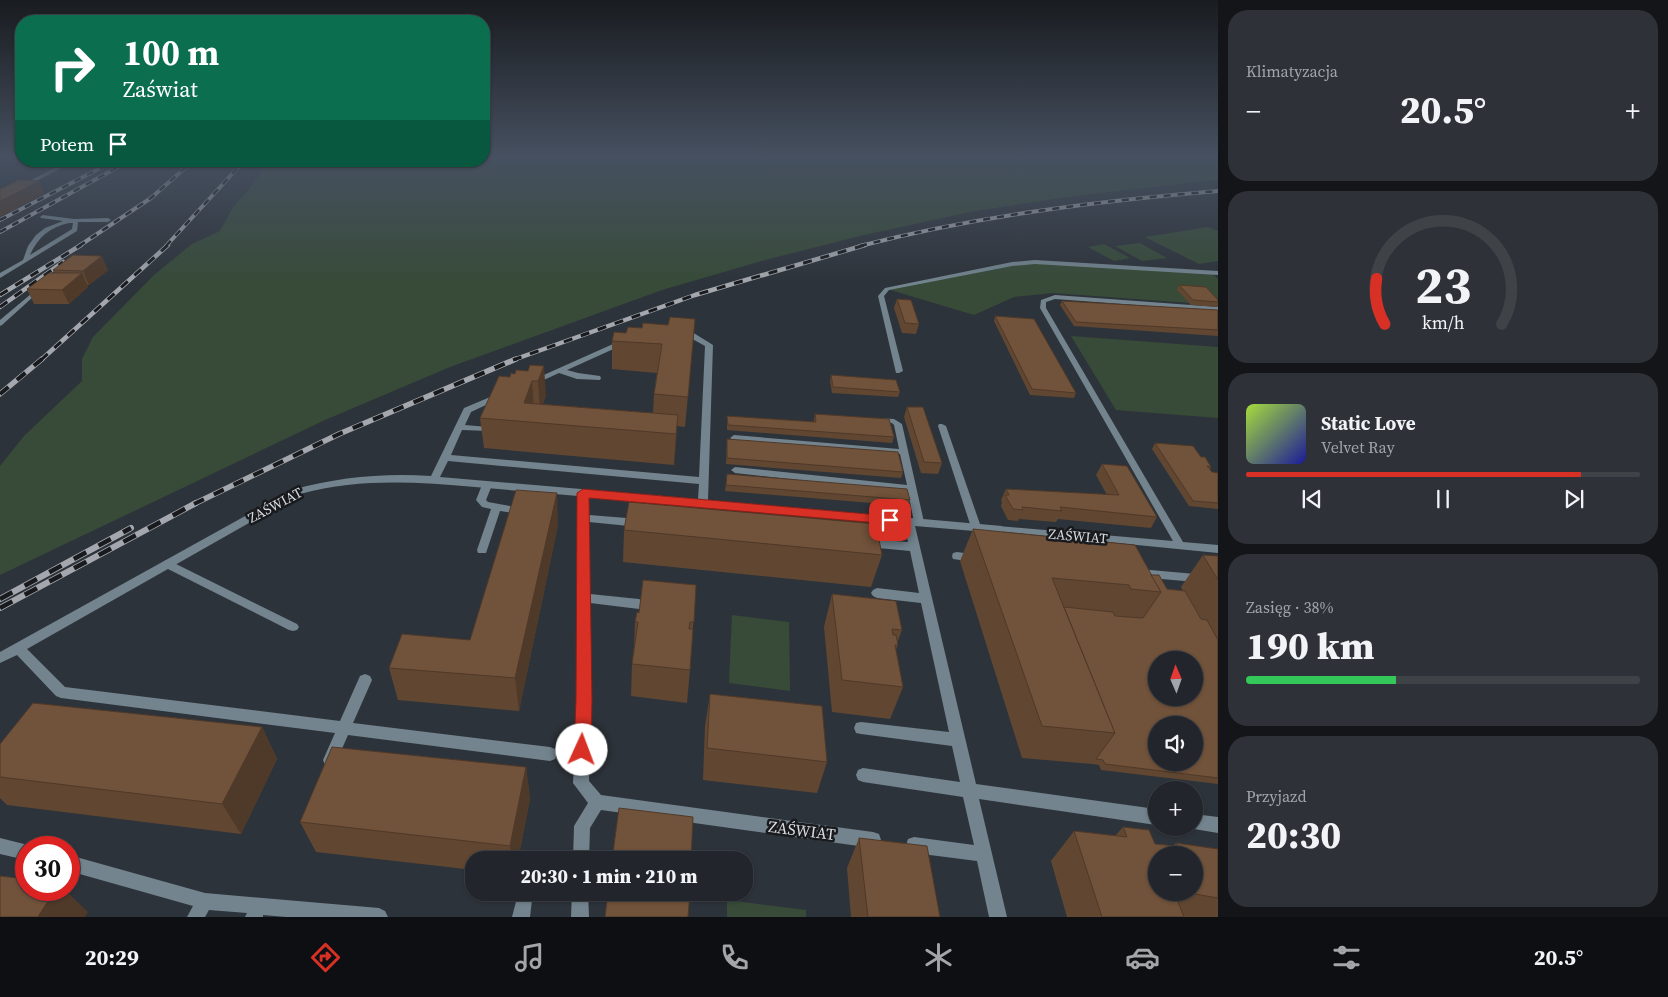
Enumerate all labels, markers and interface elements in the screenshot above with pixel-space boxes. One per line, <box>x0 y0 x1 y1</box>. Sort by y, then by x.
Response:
text: 100 m <box>123 29 219 77</box>
icon: right <box>40 35 105 100</box>
text: Klimatyzacja <box>1246 60 1338 82</box>
text: Zaświat <box>123 74 198 104</box>
text: 20.5° <box>1400 84 1486 136</box>
text: − <box>1246 92 1261 130</box>
text: + <box>1625 92 1640 130</box>
icon: arrive <box>104 130 132 158</box>
text: Potem <box>40 131 94 157</box>
text: 23 <box>1415 249 1471 320</box>
text: km/h <box>1422 310 1465 335</box>
text: Static Love <box>1321 410 1416 436</box>
text: Velvet Ray <box>1321 436 1395 458</box>
street label: ZAŚWIAT <box>244 482 306 528</box>
icon: previous <box>1298 485 1326 513</box>
icon: pause <box>1429 485 1457 513</box>
icon: next <box>1560 485 1588 513</box>
pin <box>869 499 911 541</box>
icon: arrive <box>876 506 904 534</box>
street label: ZAŚWIAT <box>1048 523 1109 549</box>
text: Zasięg · 38% <box>1246 596 1333 618</box>
text: 190 km <box>1246 620 1374 672</box>
north arrow <box>1148 651 1202 706</box>
map controls <box>1148 651 1203 901</box>
button: sound <box>1148 716 1203 771</box>
position arrow <box>555 723 607 775</box>
button: + <box>1148 781 1203 836</box>
text: Przyjazd <box>1246 785 1306 807</box>
text: 20:30 <box>1246 809 1341 861</box>
street label: ZAŚWIAT <box>767 815 837 845</box>
speed limit sign: 30 <box>15 836 80 901</box>
button: − <box>1148 846 1203 901</box>
text: 20:30 · 1 min · 210 m <box>520 863 698 889</box>
icon: directions <box>308 940 343 975</box>
icon: music <box>512 940 547 975</box>
icon: phone <box>717 940 752 975</box>
icon: climate <box>921 940 956 975</box>
icon: car <box>1125 940 1160 975</box>
icon: filters <box>1329 940 1364 975</box>
text: 20:29 <box>85 942 139 972</box>
text: 20.5° <box>1534 942 1583 972</box>

